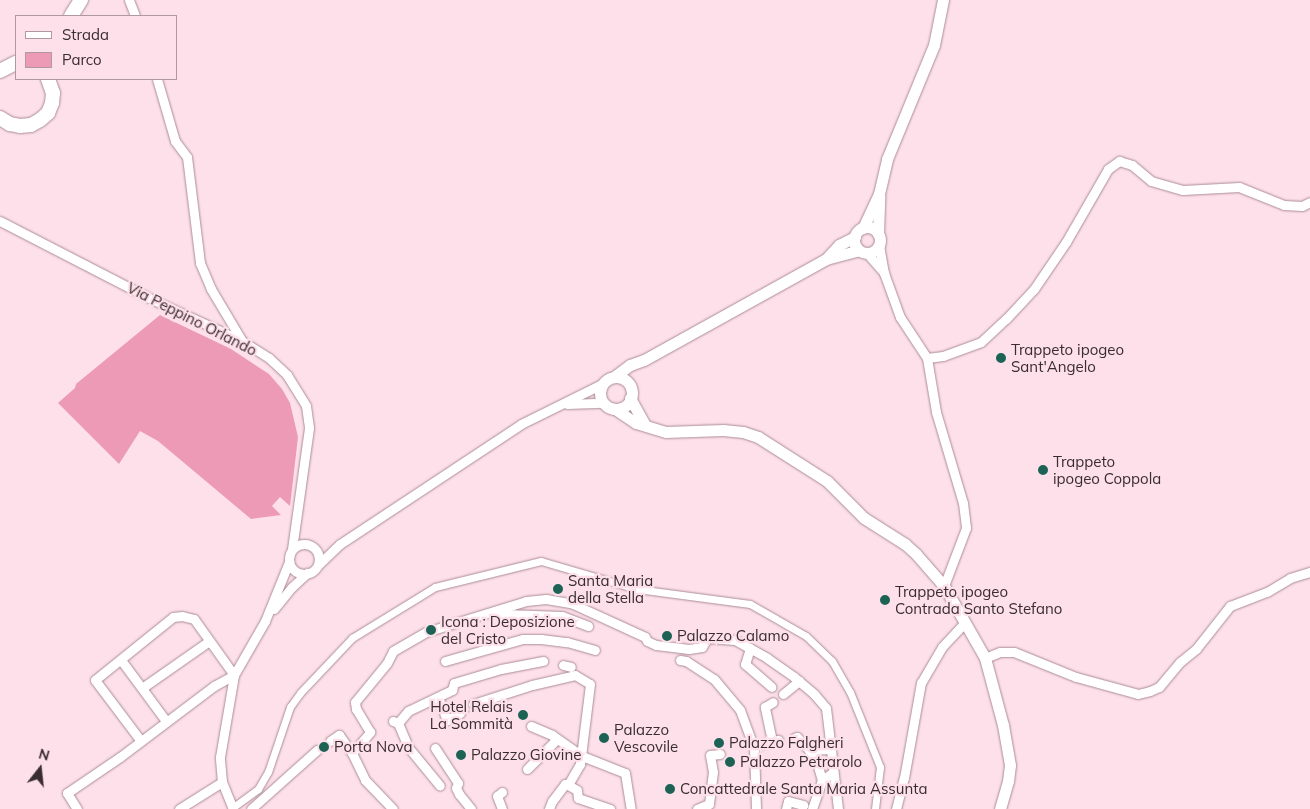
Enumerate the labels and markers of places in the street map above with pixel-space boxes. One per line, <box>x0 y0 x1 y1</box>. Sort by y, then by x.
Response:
place label: Trappeto ipogeo Sant'Angelo <box>1011 340 1124 375</box>
marker: Trappeto ipogeo Sant'Angelo <box>995 352 1007 364</box>
place label: Trappeto ipogeo Coppola <box>1053 452 1161 487</box>
marker: Trappeto ipogeo Coppola <box>1037 464 1049 476</box>
place label: Santa Maria della Stella <box>568 571 653 606</box>
place label: Trappeto ipogeo Contrada Santo Stefano <box>895 582 1062 617</box>
marker: Santa Maria della Stella <box>552 583 564 595</box>
marker: Trappeto ipogeo Contrada Santo Stefano <box>879 594 891 606</box>
place label: Icona : Deposizione del Cristo <box>441 612 575 647</box>
marker: Icona : Deposizione del Cristo <box>425 624 437 636</box>
place label: Palazzo Calamo <box>677 627 789 645</box>
marker: Palazzo Calamo <box>661 630 673 642</box>
place label: Hotel Relais La Sommità <box>430 697 513 732</box>
marker: Hotel Relais La Sommità <box>517 709 529 721</box>
place label: Palazzo Vescovile <box>614 720 678 755</box>
marker: Palazzo Vescovile <box>598 732 610 744</box>
place label: Palazzo Falgheri <box>729 734 844 752</box>
marker: Palazzo Falgheri <box>713 737 725 749</box>
place label: Porta Nova <box>334 738 412 756</box>
marker: Porta Nova <box>318 741 330 753</box>
place label: Palazzo Giovine <box>471 746 581 764</box>
marker: Palazzo Giovine <box>455 749 467 761</box>
place label: Palazzo Petrarolo <box>740 753 862 771</box>
marker: Palazzo Petrarolo <box>724 756 736 768</box>
place label: Concattedrale Santa Maria Assunta <box>680 780 927 798</box>
marker: Concattedrale Santa Maria Assunta <box>664 783 676 795</box>

